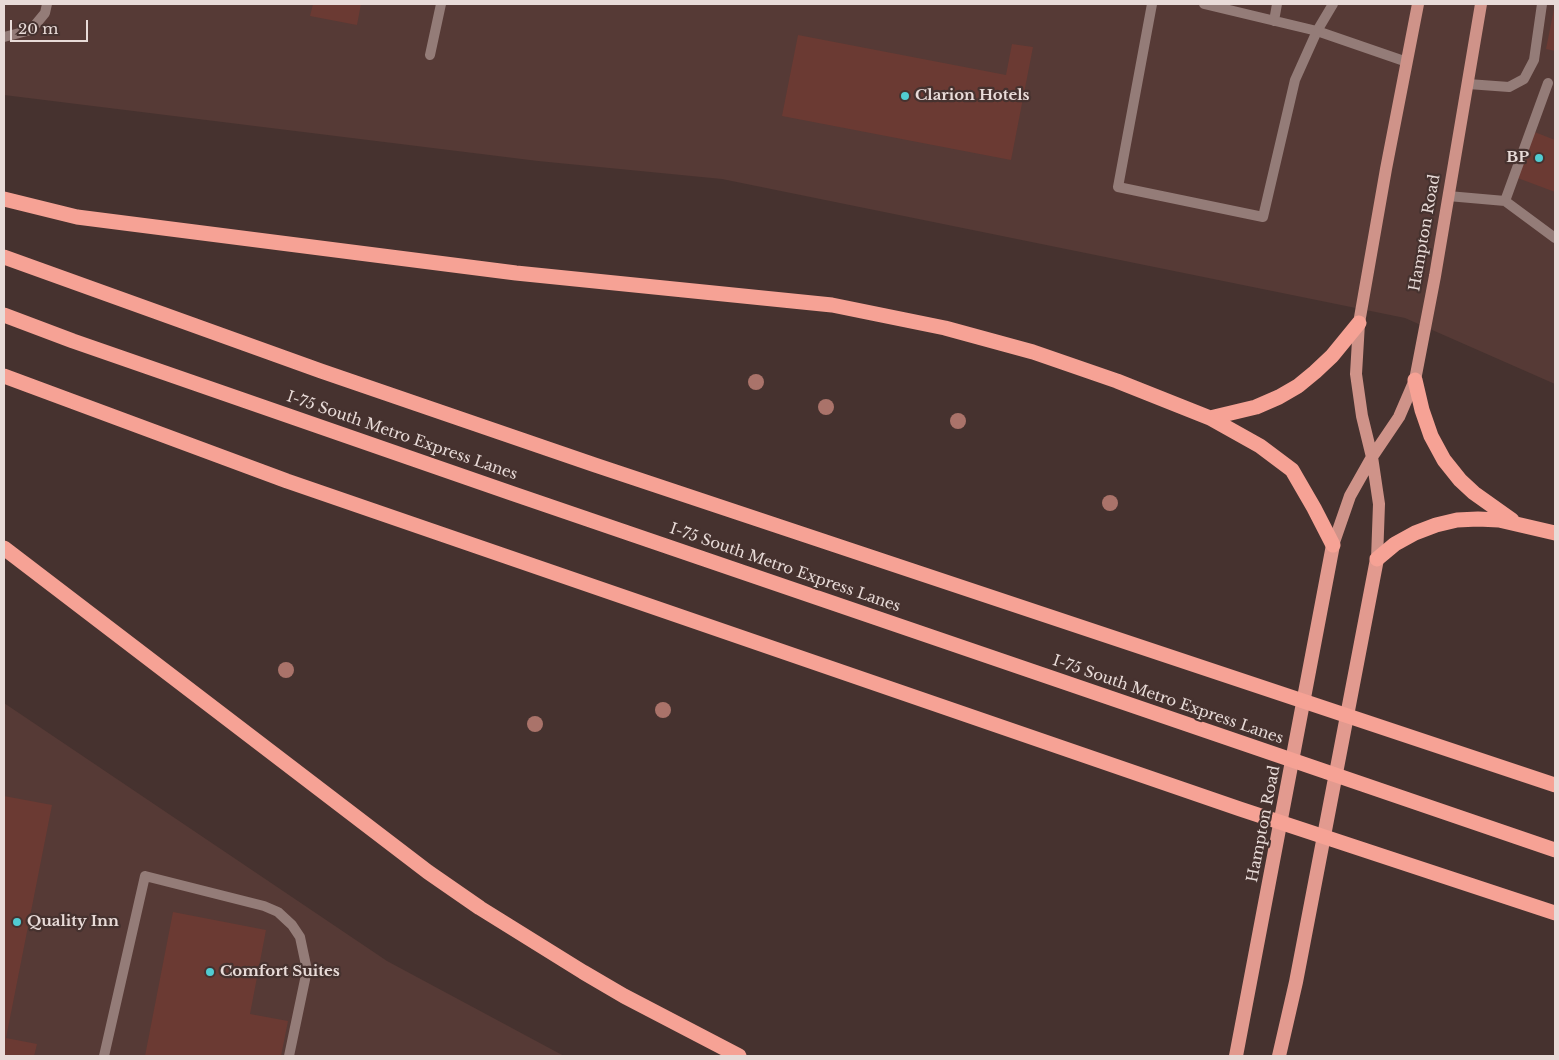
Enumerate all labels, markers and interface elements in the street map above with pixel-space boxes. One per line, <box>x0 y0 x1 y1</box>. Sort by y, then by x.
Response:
scale bar <box>12 10 90 42</box>
text: 20 m <box>18 19 58 38</box>
place label: Clarion Hotels <box>915 87 1030 105</box>
marker: Clarion Hotels <box>899 90 911 102</box>
place label: BP <box>1506 149 1529 167</box>
marker: BP <box>1533 152 1545 164</box>
street label: Hampton Road <box>1406 173 1444 293</box>
street label: I-75 South Metro Express Lanes <box>284 388 520 484</box>
street label: I-75 South Metro Express Lanes <box>667 520 903 616</box>
street label: I-75 South Metro Express Lanes <box>1050 652 1286 748</box>
street label: Hampton Road <box>1244 764 1284 884</box>
place label: Quality Inn <box>27 913 119 931</box>
marker: Quality Inn <box>11 916 23 928</box>
place label: Comfort Suites <box>220 963 340 981</box>
marker: Comfort Suites <box>204 966 216 978</box>

